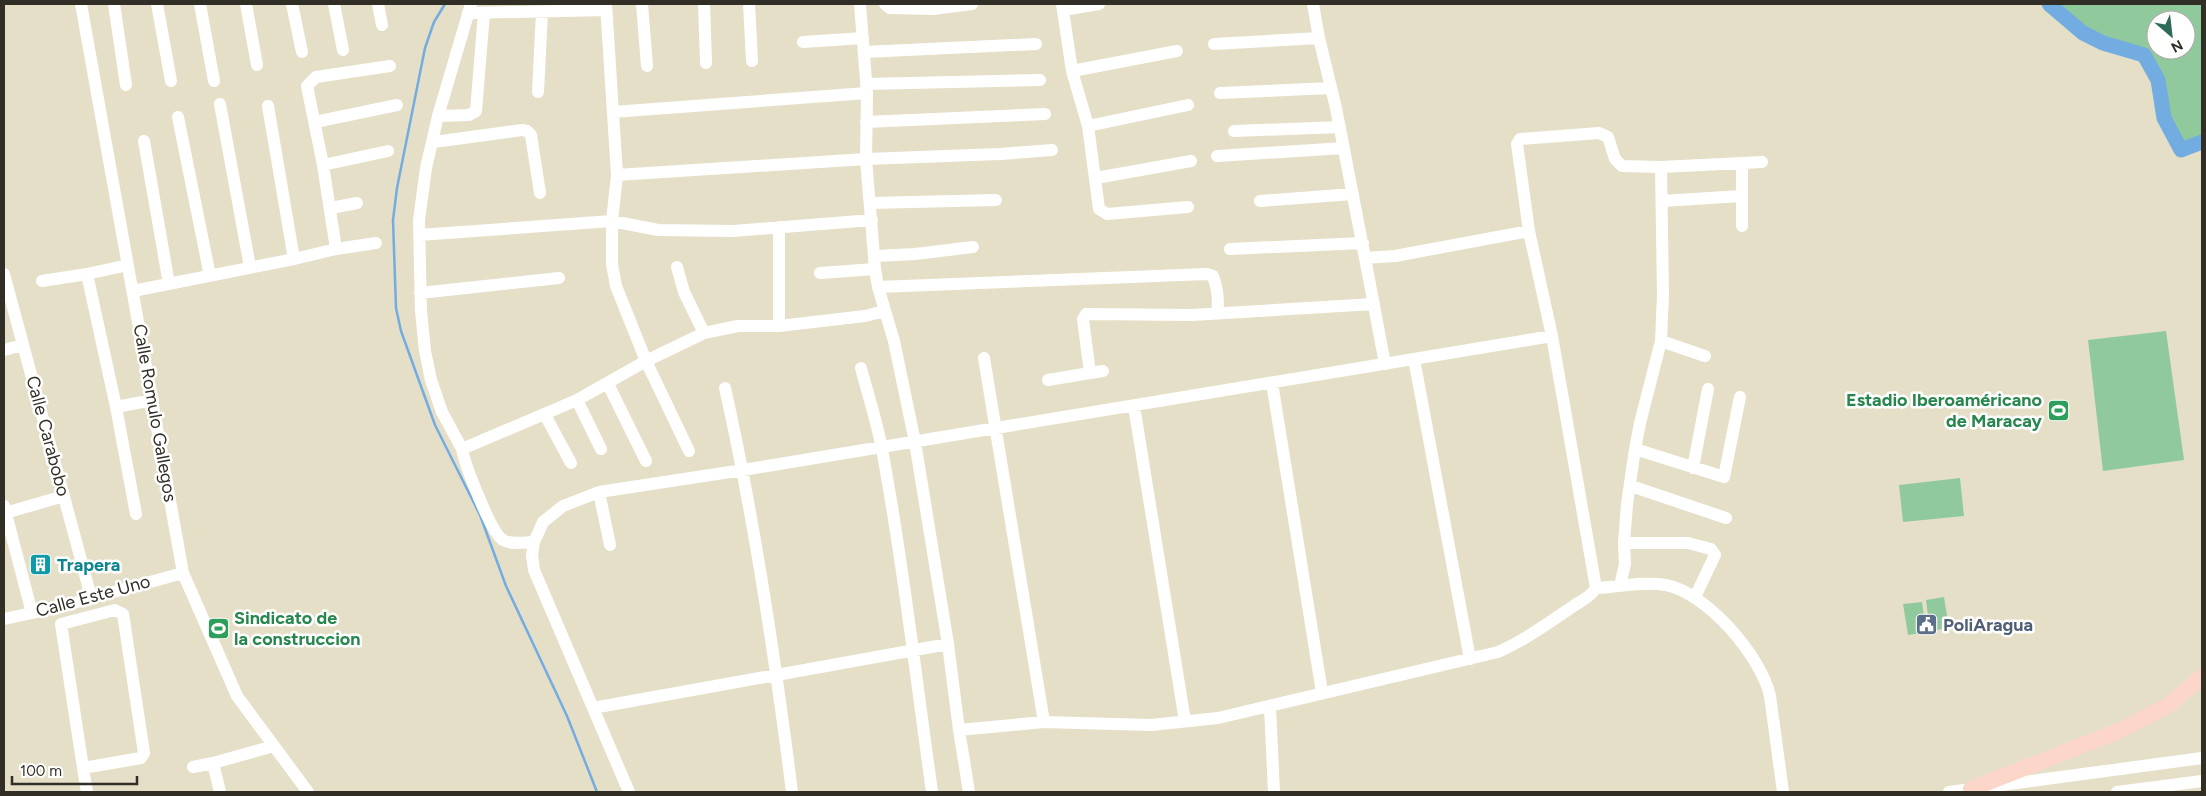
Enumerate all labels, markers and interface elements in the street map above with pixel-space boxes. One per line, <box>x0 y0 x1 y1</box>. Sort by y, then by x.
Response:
north arrow <box>2146 10 2196 60</box>
text: N <box>2168 36 2186 56</box>
street label: Calle Romulo Gallegos <box>129 322 181 504</box>
street label: Calle Carabobo <box>21 373 75 499</box>
place label: Estadio Iberoaméricano de Maracay <box>1846 389 2043 432</box>
sports icon: Estadio Iberoaméricano de Maracay <box>2046 398 2070 422</box>
building icon: Trapera <box>29 553 53 577</box>
place label: Trapera <box>57 554 120 576</box>
street label: Calle Este Uno <box>33 570 153 622</box>
place label: Sindicato de la construccion <box>234 607 361 650</box>
public building icon: PoliAragua <box>1915 613 1939 637</box>
place label: PoliAragua <box>1943 614 2033 636</box>
sports icon: Sindicato de la construccion <box>206 616 230 640</box>
scale bar <box>12 754 138 786</box>
text: 100 m <box>20 762 62 780</box>

